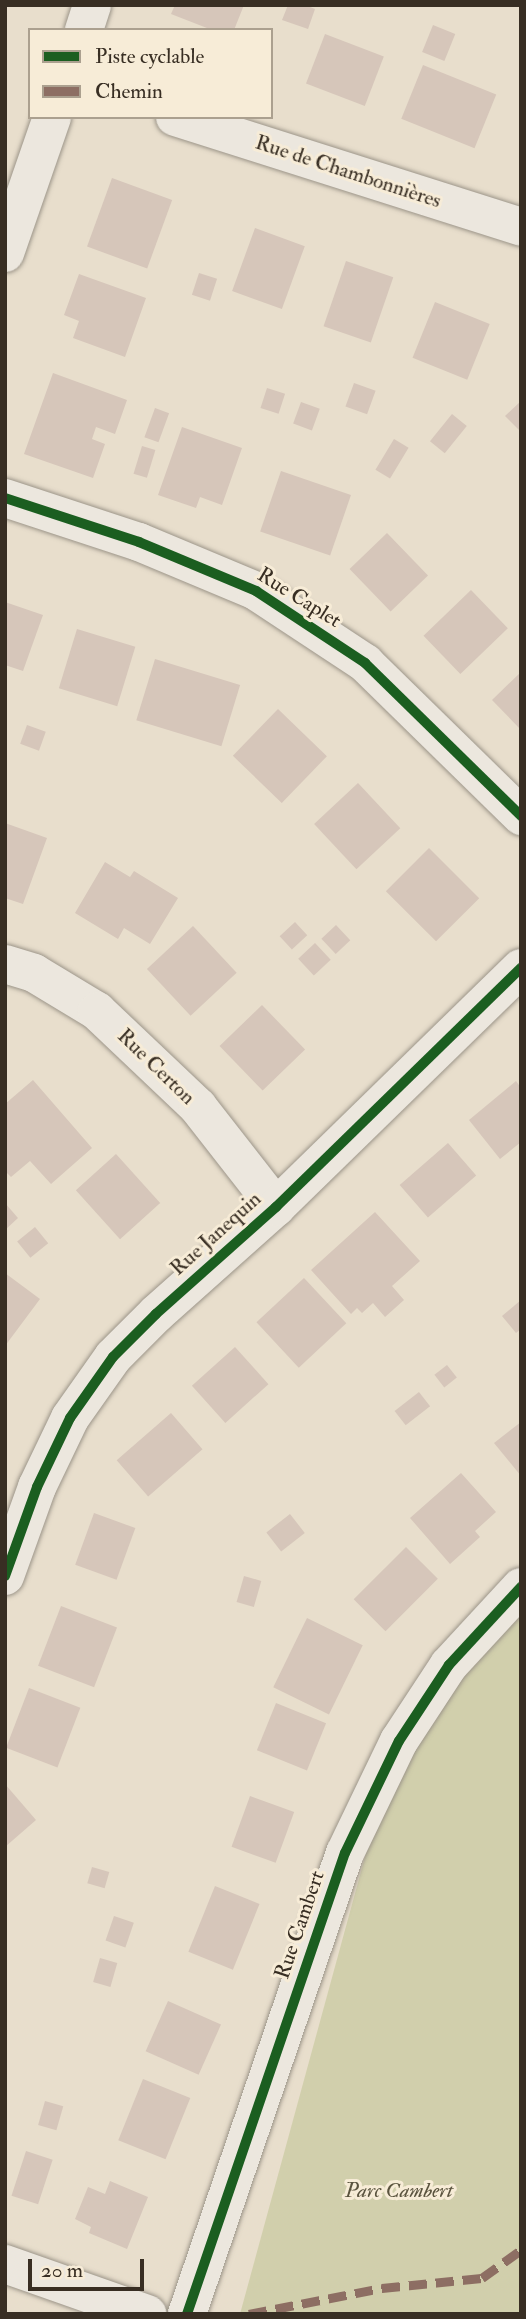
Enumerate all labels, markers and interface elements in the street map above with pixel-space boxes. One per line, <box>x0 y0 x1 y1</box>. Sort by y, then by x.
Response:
legend <box>28 28 273 119</box>
text: Piste cyclable <box>95 43 204 70</box>
text: Chemin <box>95 78 163 105</box>
street label: Rue de Chambonnières <box>252 130 444 214</box>
street label: Rue Caplet <box>252 562 346 634</box>
street label: Rue Certon <box>112 1024 200 1110</box>
street label: Rue Janequin <box>165 1187 267 1281</box>
street label: Rue Cambert <box>270 1868 330 1982</box>
park label: Parc Cambert <box>345 2178 453 2204</box>
scale bar <box>32 2246 147 2290</box>
text: 20 m <box>41 2257 83 2284</box>

